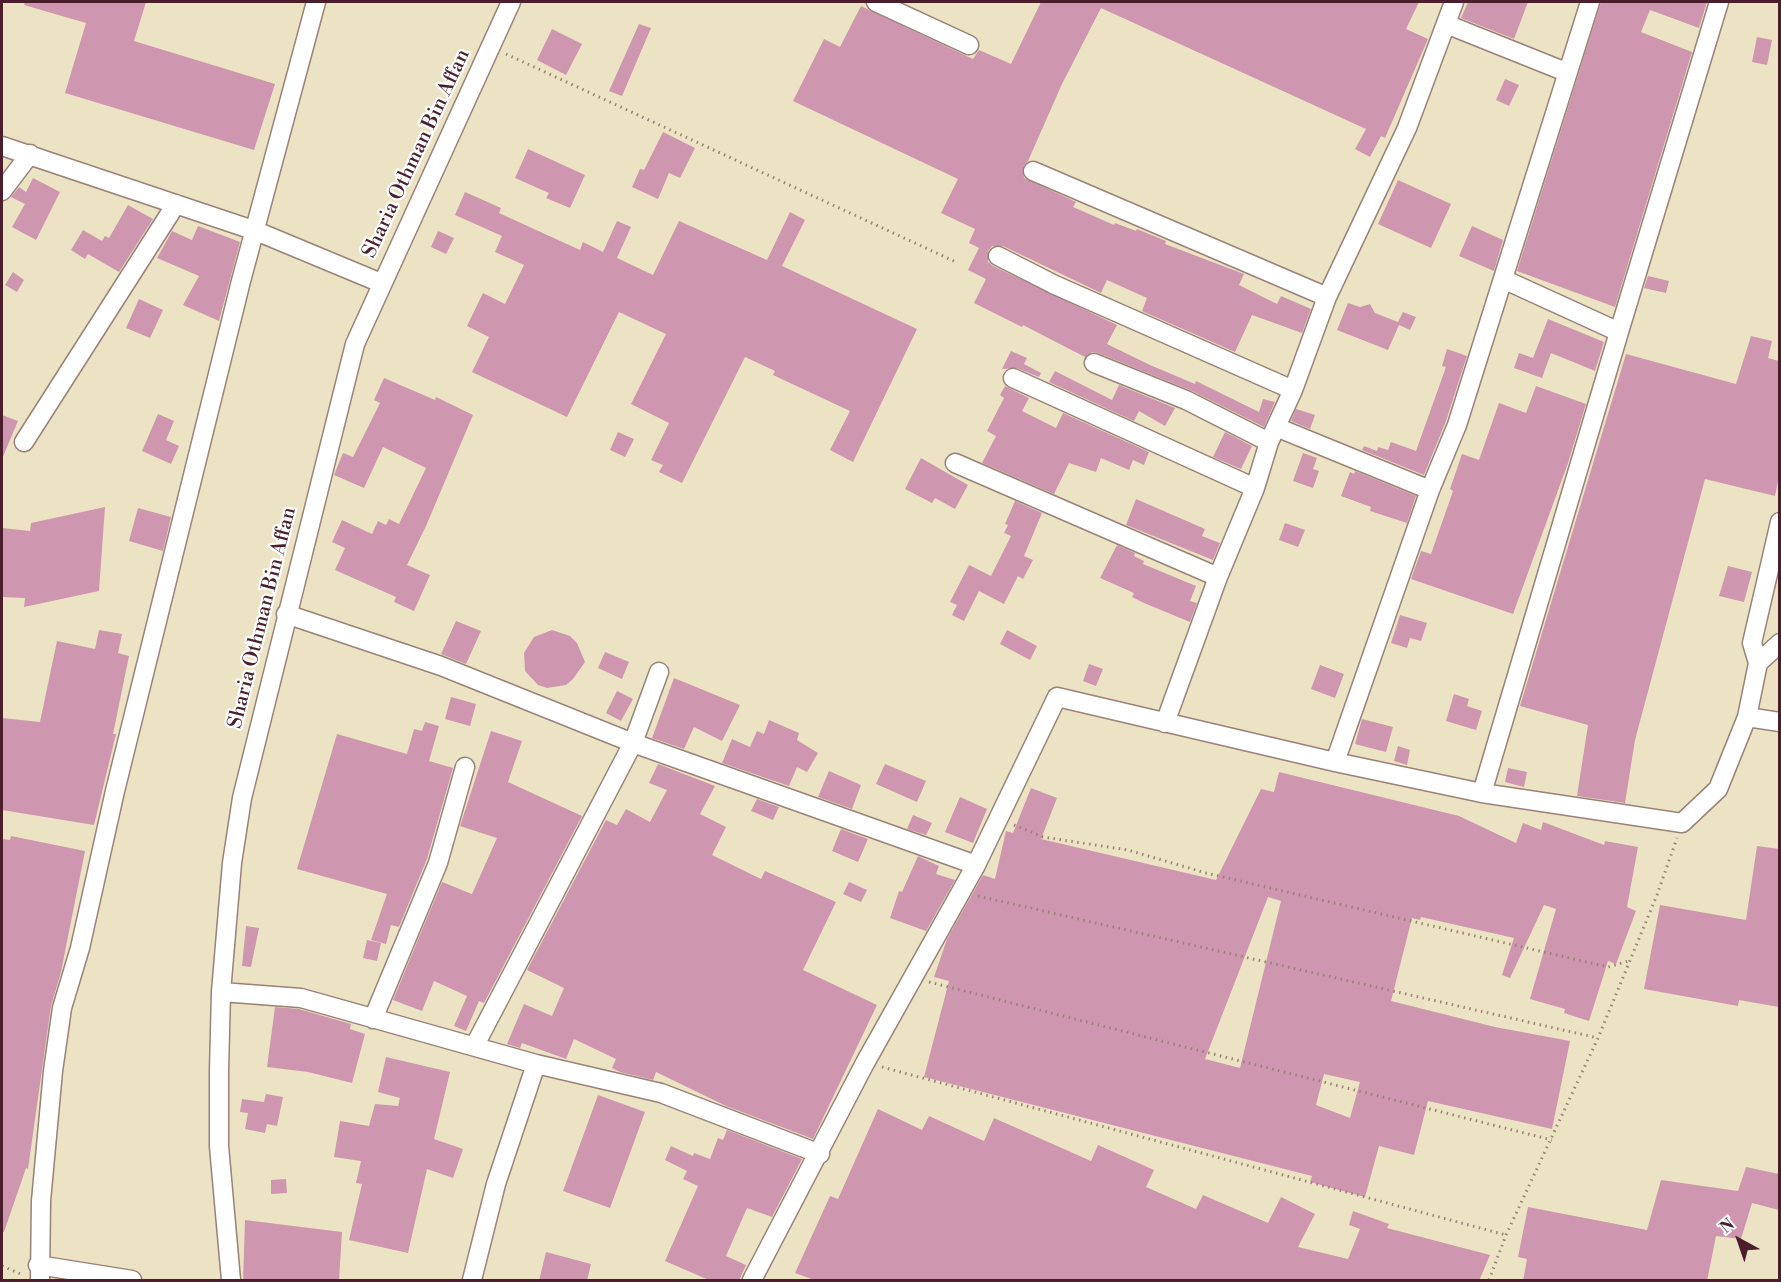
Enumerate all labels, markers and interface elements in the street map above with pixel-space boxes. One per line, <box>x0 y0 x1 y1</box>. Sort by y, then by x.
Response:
street label: Sharia Othman Bin Affan <box>358 46 476 262</box>
street label: Sharia Othman Bin Affan <box>224 505 302 731</box>
north arrow <box>1709 1210 1769 1270</box>
text: N <box>1716 1214 1739 1238</box>

